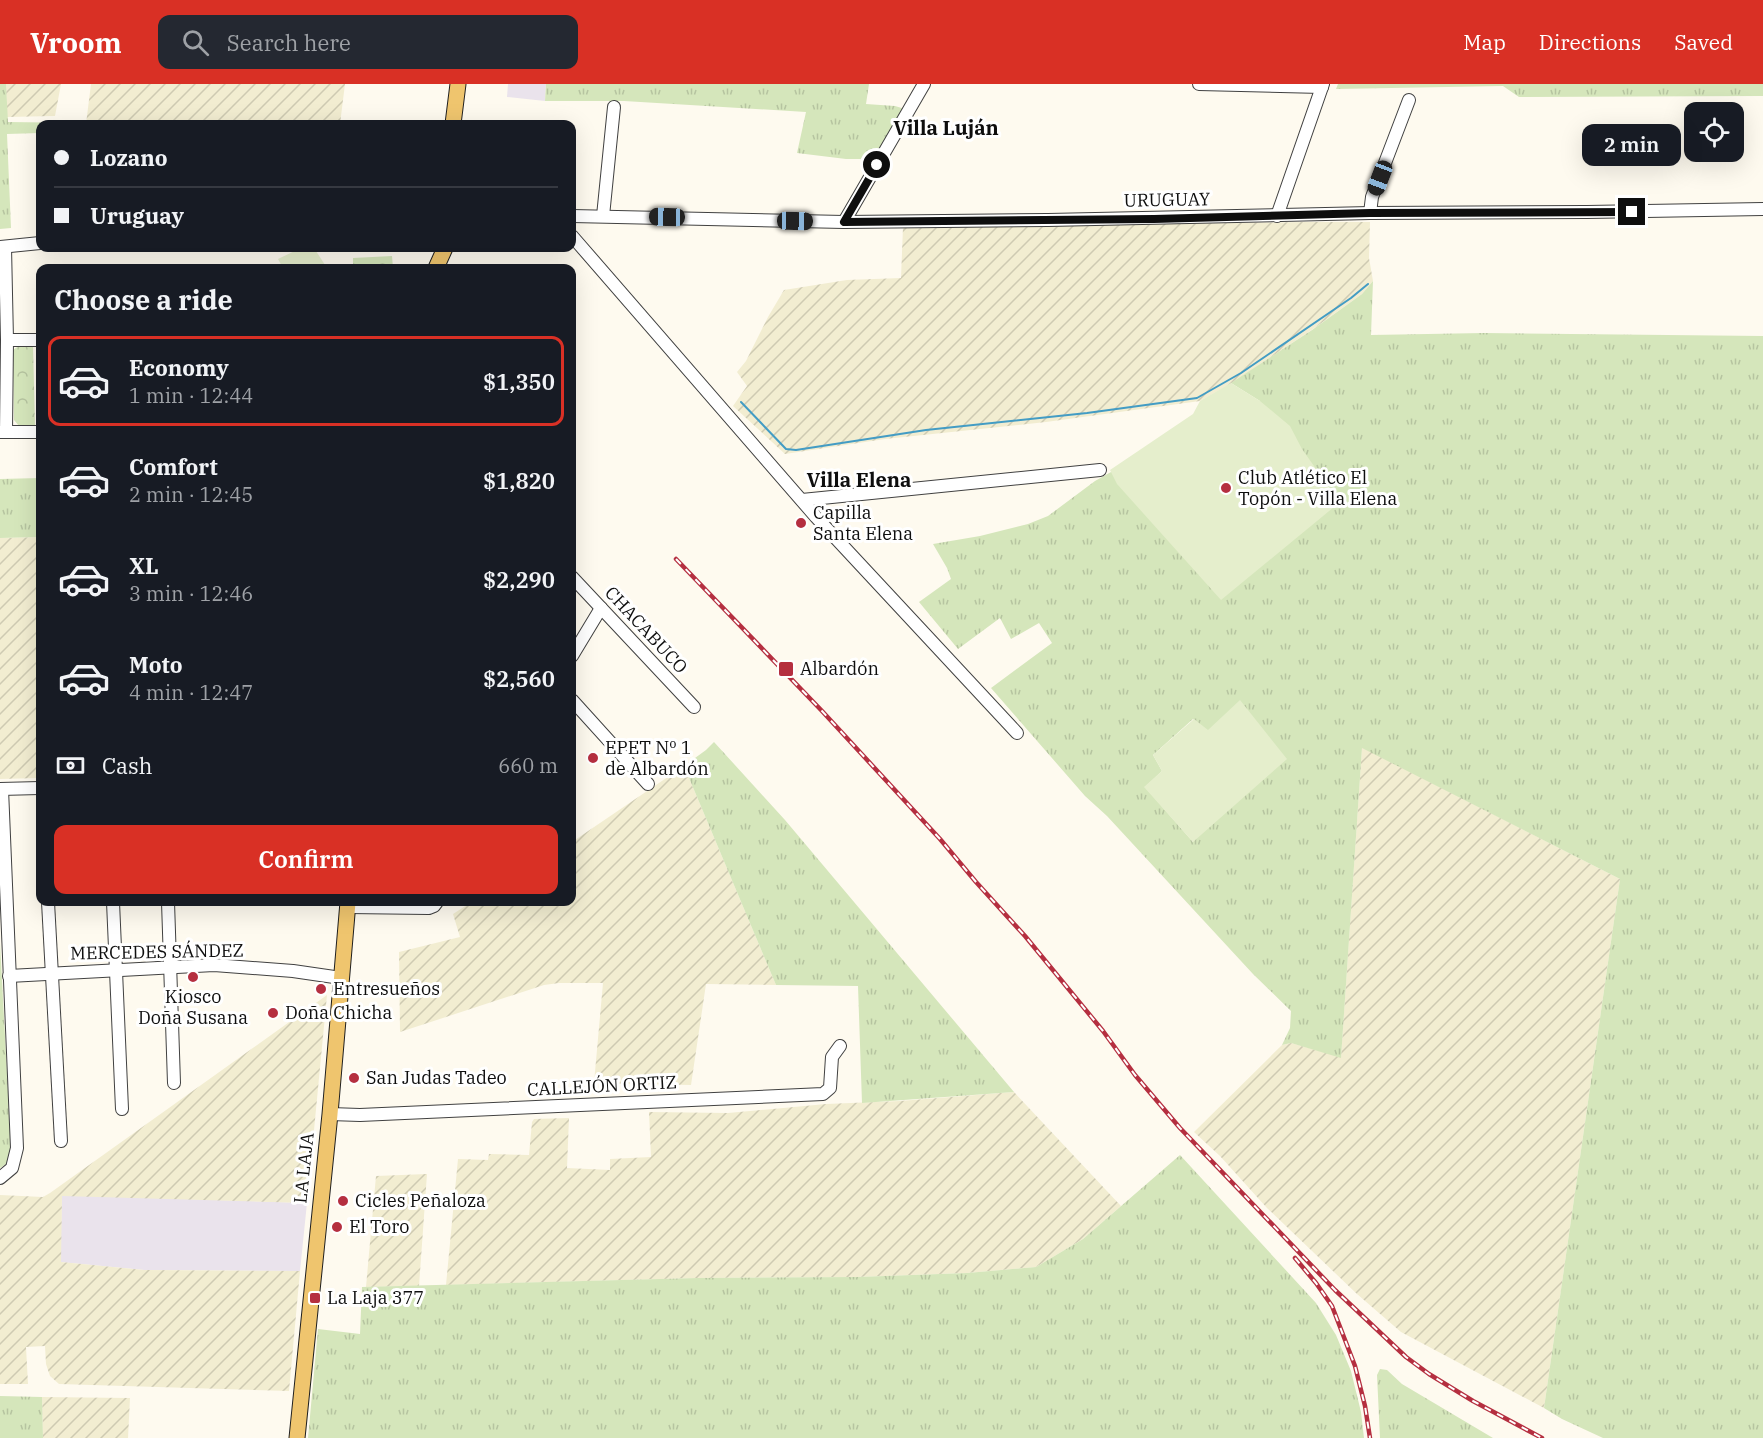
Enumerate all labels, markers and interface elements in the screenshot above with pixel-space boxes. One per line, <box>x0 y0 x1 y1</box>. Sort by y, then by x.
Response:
search box <box>158 15 578 69</box>
text: Vroom <box>30 24 122 61</box>
icon: search <box>179 26 212 59</box>
text: Search here <box>227 28 351 57</box>
text: Map <box>1463 28 1506 56</box>
text: Directions <box>1539 28 1641 56</box>
text: Saved <box>1674 28 1733 56</box>
map controls <box>1684 102 1744 162</box>
button: locate <box>1684 102 1744 162</box>
district label: Villa Luján <box>893 114 999 141</box>
callout: 2 min <box>1582 125 1682 167</box>
text: 2 min <box>1604 131 1659 158</box>
text: Lozano <box>90 143 168 172</box>
route start <box>863 151 890 178</box>
car <box>1365 158 1395 198</box>
street label: URUGUAY <box>1123 187 1211 212</box>
route end <box>1618 198 1645 225</box>
text: Uruguay <box>90 201 184 230</box>
car <box>649 208 685 226</box>
car <box>777 212 813 230</box>
text: Choose a ride <box>54 282 233 317</box>
text: Economy <box>129 353 229 382</box>
icon: car <box>57 354 111 408</box>
text: $1,350 <box>483 367 555 396</box>
text: 1 min · 12:44 <box>129 382 253 409</box>
text: Comfort <box>129 452 218 481</box>
icon: car <box>57 453 111 507</box>
text: $1,820 <box>483 466 555 495</box>
district label: Villa Elena <box>807 466 911 493</box>
place label: Club Atlético El Topón - Villa Elena <box>1238 466 1398 510</box>
text: 2 min · 12:45 <box>129 481 253 508</box>
marker: Club Atlético El Topón - Villa Elena <box>1219 481 1233 495</box>
place label: Capilla Santa Elena <box>813 501 913 545</box>
marker: Capilla Santa Elena <box>794 516 808 530</box>
text: XL <box>129 551 159 580</box>
icon: car <box>57 552 111 606</box>
text: $2,290 <box>483 565 555 594</box>
text: 3 min · 12:46 <box>129 580 253 607</box>
street label: CHACABUCO <box>600 581 693 678</box>
text: Moto <box>129 650 183 679</box>
icon: car <box>57 651 111 705</box>
place label: Albardón <box>800 657 879 680</box>
marker: Albardón <box>777 660 795 678</box>
text: $2,560 <box>483 664 555 693</box>
text: 4 min · 12:47 <box>129 679 253 706</box>
place label: EPET Nº 1 de Albardón <box>605 736 709 780</box>
icon: cash <box>54 749 87 782</box>
text: Cash <box>102 751 153 780</box>
marker: EPET Nº 1 de Albardón <box>586 751 600 765</box>
text: 660 m <box>498 752 558 779</box>
button: Confirm <box>54 825 558 894</box>
street label: MERCEDES SÁNDEZ <box>70 938 244 965</box>
marker: Kiosco Doña Susana <box>186 970 200 984</box>
place label: Entresueños <box>333 977 440 1000</box>
marker: Entresueños <box>314 982 328 996</box>
place label: Kiosco Doña Susana <box>138 985 248 1029</box>
place label: Doña Chicha <box>285 1001 392 1024</box>
marker: Doña Chicha <box>266 1006 280 1020</box>
place label: San Judas Tadeo <box>366 1066 507 1089</box>
street label: CALLEJÓN ORTIZ <box>526 1070 677 1101</box>
marker: San Judas Tadeo <box>347 1071 361 1085</box>
street label: LA LAJA <box>288 1131 319 1204</box>
place label: Cicles Peñaloza <box>355 1189 486 1212</box>
marker: Cicles Peñaloza <box>336 1194 350 1208</box>
place label: El Toro <box>349 1215 409 1238</box>
marker: El Toro <box>330 1220 344 1234</box>
place label: La Laja 377 <box>327 1286 424 1309</box>
marker: La Laja 377 <box>308 1291 322 1305</box>

